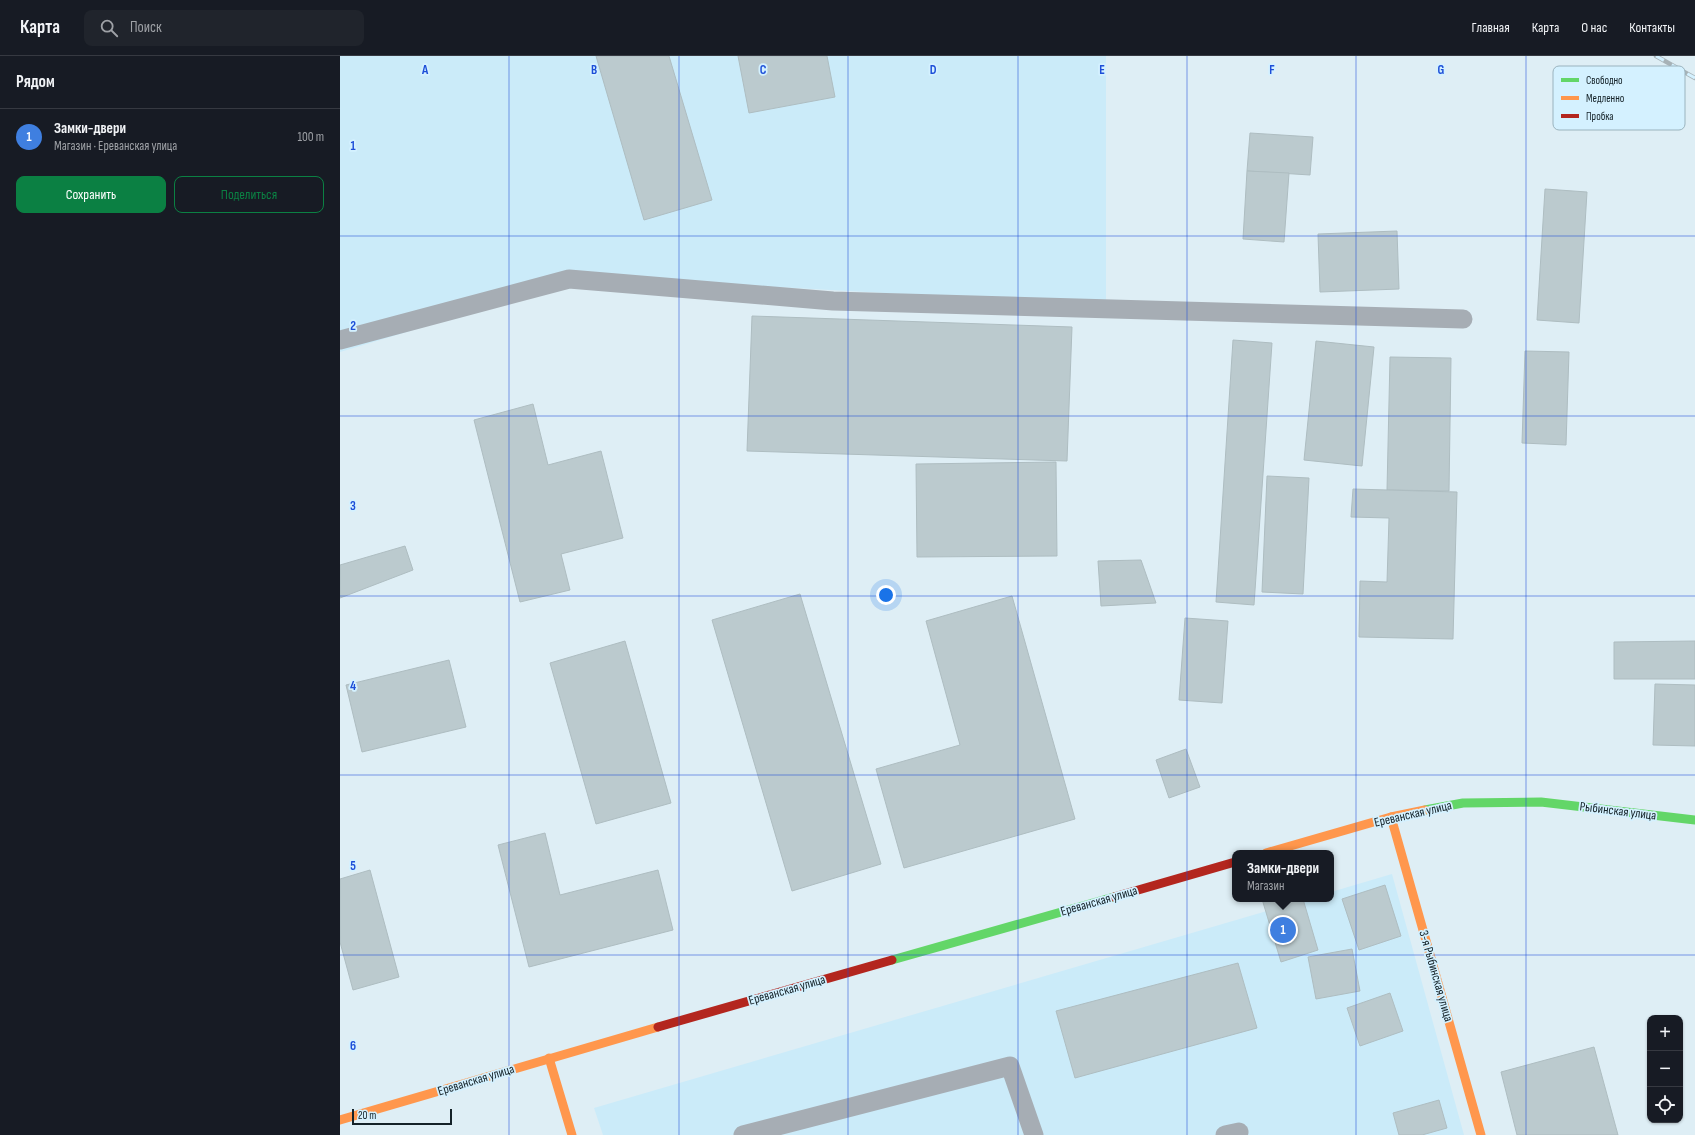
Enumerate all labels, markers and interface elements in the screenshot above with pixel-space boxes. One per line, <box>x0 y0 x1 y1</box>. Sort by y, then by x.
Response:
search box <box>84 10 364 46</box>
text: Карта <box>20 16 60 39</box>
icon: search <box>98 17 120 39</box>
text: Поиск <box>130 18 162 37</box>
text: Главная <box>1472 19 1510 36</box>
text: Карта <box>1532 19 1559 36</box>
text: О нас <box>1581 19 1607 36</box>
text: Контакты <box>1629 19 1675 36</box>
text: A <box>421 62 429 78</box>
text: B <box>591 62 597 78</box>
text: C <box>760 62 767 78</box>
text: D <box>930 62 937 78</box>
text: E <box>1099 62 1105 78</box>
text: F <box>1269 62 1275 78</box>
text: G <box>1438 62 1445 78</box>
legend <box>1553 66 1685 130</box>
text: Рядом <box>16 72 55 92</box>
text: Свободно <box>1586 74 1623 87</box>
text: Медленно <box>1586 92 1625 105</box>
text: Пробка <box>1586 110 1614 123</box>
text: Замки-двери <box>54 119 126 138</box>
text: 1 <box>26 129 32 145</box>
text: 100 m <box>297 129 324 145</box>
text: Магазин · Ереванская улица <box>54 138 177 154</box>
text: 1 <box>350 138 356 154</box>
button: Сохранить <box>16 176 166 213</box>
button: Поделиться <box>174 176 324 213</box>
text: 2 <box>350 318 356 334</box>
text: 3 <box>350 498 356 514</box>
your location <box>876 585 896 605</box>
text: 4 <box>350 678 356 694</box>
street label: Ереванская улица <box>1373 797 1453 831</box>
street label: Рыбинская улица <box>1579 798 1657 824</box>
popup <box>1232 850 1334 902</box>
text: 5 <box>350 858 356 874</box>
text: Замки-двери <box>1247 859 1319 878</box>
text: Магазин <box>1247 878 1284 894</box>
street label: Ереванская улица <box>1059 882 1139 920</box>
pin: 1 <box>1270 915 1296 945</box>
street label: 3-я Рыбинская улица <box>1415 928 1457 1024</box>
street label: Ереванская улица <box>747 971 827 1009</box>
map controls <box>1647 1015 1683 1123</box>
button: + <box>1647 1015 1683 1051</box>
text: 6 <box>350 1038 356 1054</box>
button: − <box>1647 1051 1683 1087</box>
street label: Ереванская улица <box>436 1061 516 1099</box>
button: locate <box>1647 1087 1683 1123</box>
scale bar <box>352 1107 452 1126</box>
text: 20 m <box>358 1109 376 1122</box>

